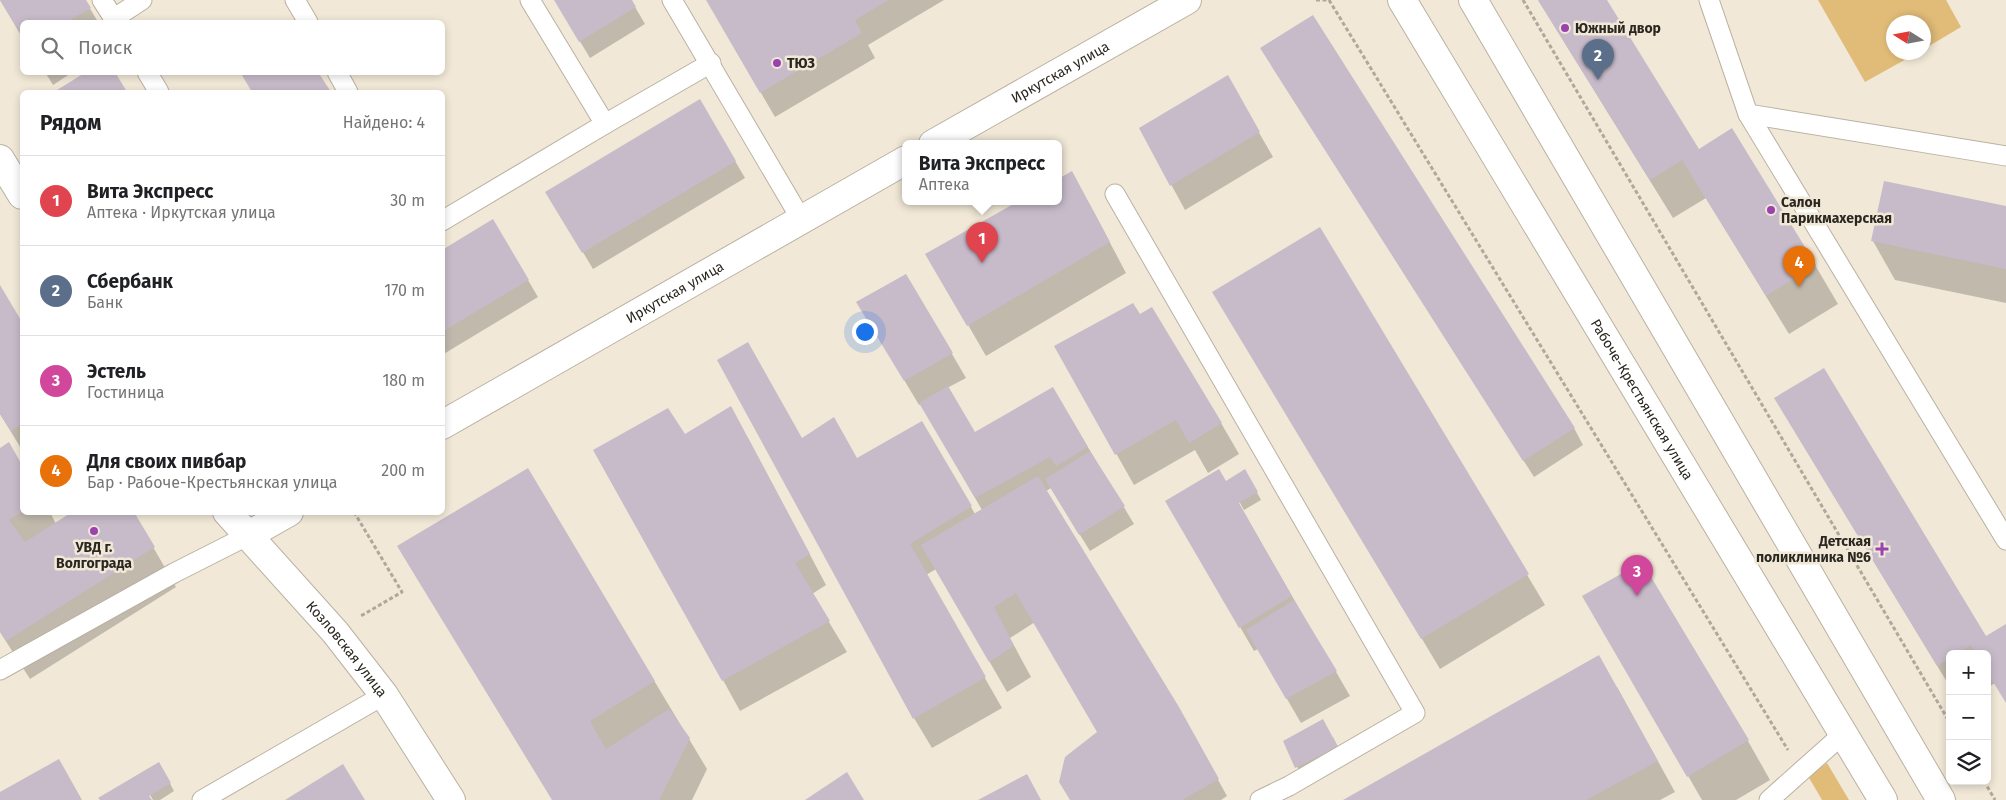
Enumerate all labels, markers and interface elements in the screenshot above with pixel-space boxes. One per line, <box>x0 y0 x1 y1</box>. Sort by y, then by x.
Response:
north arrow <box>1886 15 1931 60</box>
search box <box>20 20 445 75</box>
place label: Южный двор <box>1575 20 1661 37</box>
marker: Южный двор <box>1559 22 1571 34</box>
icon: search <box>38 34 66 62</box>
text: Поиск <box>78 36 132 59</box>
street label: Иркутская улица <box>1008 38 1112 107</box>
pin: 2 <box>1582 39 1614 80</box>
place label: ТЮЗ <box>787 55 815 72</box>
marker: ТЮЗ <box>771 57 783 69</box>
text: Рядом <box>40 110 101 136</box>
text: Найдено: 4 <box>343 113 425 132</box>
popup <box>902 140 1062 205</box>
text: Вита Экспресс <box>919 152 1045 175</box>
text: Аптека <box>919 175 970 194</box>
text: Вита Экспресс <box>87 180 213 203</box>
text: 1 <box>52 191 60 210</box>
text: 30 m <box>390 191 425 210</box>
place label: Салон Парикмахерская <box>1781 194 1892 227</box>
text: Аптека · Иркутская улица <box>87 203 276 222</box>
marker: Салон Парикмахерская <box>1765 204 1777 216</box>
pin: 1 <box>966 222 998 263</box>
pin: 4 <box>1783 246 1815 287</box>
street label: Иркутская улица <box>623 258 727 327</box>
text: Сбербанк <box>87 270 173 293</box>
text: 2 <box>52 281 60 300</box>
text: 170 m <box>384 281 425 300</box>
text: Банк <box>87 293 123 312</box>
street label: Рабоче-Крестьянская улица <box>1587 316 1697 483</box>
your location <box>852 319 878 345</box>
text: Эстель <box>87 360 146 383</box>
text: 3 <box>52 371 60 390</box>
text: 180 m <box>382 371 425 390</box>
text: Гостиница <box>87 383 165 402</box>
text: Для своих пивбар <box>87 450 246 473</box>
text: 4 <box>51 461 61 480</box>
text: 200 m <box>381 461 425 480</box>
text: Бар · Рабоче-Крестьянская улица <box>87 473 338 492</box>
marker: УВД г. Волгограда <box>88 525 100 537</box>
place label: Детская поликлиника №6 <box>1756 533 1871 566</box>
place label: УВД г. Волгограда <box>56 539 132 572</box>
marker: Детская поликлиника №6 <box>1875 542 1889 556</box>
pin: 3 <box>1621 555 1653 596</box>
street label: Козловская улица <box>302 598 390 701</box>
map controls <box>1946 650 1991 785</box>
button: + <box>1946 650 1991 695</box>
button: − <box>1946 695 1991 740</box>
button: layers <box>1946 740 1991 785</box>

